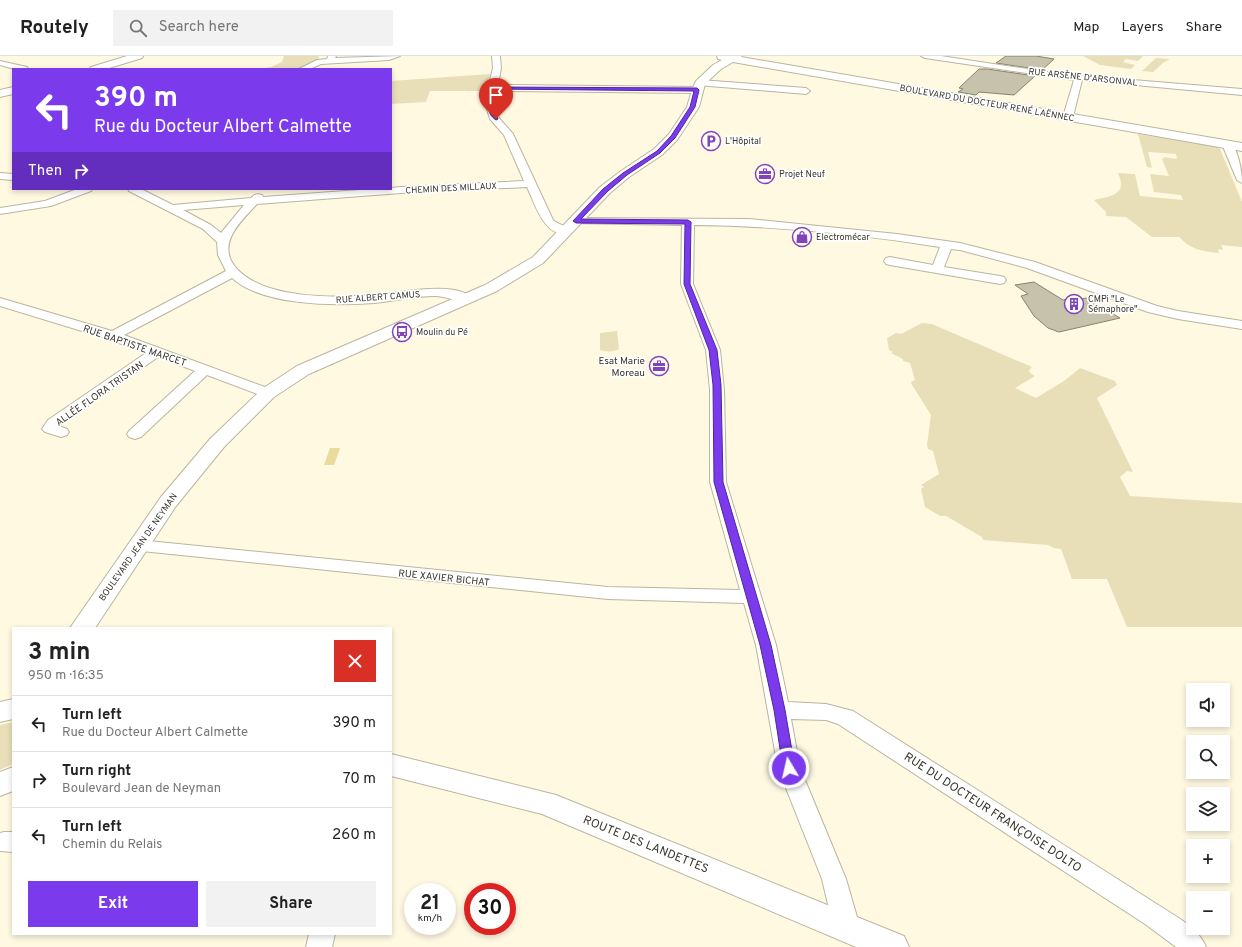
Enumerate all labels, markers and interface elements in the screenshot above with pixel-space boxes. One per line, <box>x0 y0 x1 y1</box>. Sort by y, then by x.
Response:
search box <box>113 10 393 46</box>
text: Routely <box>20 16 89 40</box>
icon: search <box>127 17 149 39</box>
text: Search here <box>159 18 239 37</box>
text: Map <box>1073 19 1099 36</box>
text: Layers <box>1121 19 1163 36</box>
text: Share <box>1185 19 1222 36</box>
street label: RUE ARSÈNE D'ARSONVAL <box>1028 65 1138 89</box>
pin <box>479 78 513 119</box>
text: 390 m <box>94 81 178 117</box>
street label: BOULEVARD DU DOCTEUR RENÉ LAËNNEC <box>899 82 1075 124</box>
icon: left <box>28 84 80 136</box>
icon: arrive <box>485 84 507 106</box>
text: Rue du Docteur Albert Calmette <box>94 116 352 139</box>
parking icon: L'Hôpital <box>700 130 722 152</box>
place label: L'Hôpital <box>725 136 761 147</box>
icon: right <box>70 160 92 182</box>
text: Then <box>28 162 62 181</box>
office icon: Projet Neuf <box>754 163 776 185</box>
place label: Projet Neuf <box>779 169 825 180</box>
street label: CHEMIN DES MILLAUX <box>405 181 498 196</box>
shop icon: Electromécar <box>791 226 813 248</box>
place label: Electromécar <box>816 232 870 243</box>
street label: RUE ALBERT CAMUS <box>335 289 421 306</box>
building icon: CMPi "Le Sémaphore" <box>1063 293 1085 315</box>
place label: CMPi "Le Sémaphore" <box>1088 294 1138 315</box>
bus stop icon: Moulin du Pé <box>391 321 413 343</box>
street label: RUE BAPTISTE MARCET <box>81 323 188 370</box>
place label: Moulin du Pé <box>416 327 468 338</box>
place label: Esat Marie Moreau <box>598 355 645 380</box>
office icon: Esat Marie Moreau <box>648 355 670 377</box>
street label: ALLÉE FLORA TRISTAN <box>53 359 146 430</box>
street label: BOULEVARD JEAN DE NEYMAN <box>97 491 180 603</box>
street label: RUE XAVIER BICHAT <box>398 567 490 590</box>
text: 3 min <box>28 638 90 668</box>
button: close <box>334 640 376 682</box>
text: 950 m · 16:35 <box>28 668 104 684</box>
map controls <box>1186 683 1230 935</box>
button: sound <box>1186 683 1230 727</box>
text: Turn left <box>62 706 122 725</box>
icon: left <box>28 713 50 735</box>
text: 390 m <box>333 714 376 733</box>
text: Rue du Docteur Albert Calmette <box>62 725 248 741</box>
button: search <box>1186 735 1230 779</box>
position arrow <box>768 747 810 789</box>
street label: RUE DU DOCTEUR FRANÇOISE DOLTO <box>901 749 1084 876</box>
text: Turn right <box>62 762 131 781</box>
icon: right <box>28 769 50 791</box>
text: 70 m <box>343 770 376 789</box>
text: Boulevard Jean de Neyman <box>62 781 221 797</box>
button: layers <box>1186 787 1230 831</box>
street label: ROUTE DES LANDETTES <box>580 812 711 877</box>
text: Turn left <box>62 818 122 837</box>
icon: left <box>28 825 50 847</box>
text: 260 m <box>332 826 376 845</box>
text: Chemin du Relais <box>62 837 162 853</box>
button: + <box>1186 839 1230 883</box>
button: Exit <box>28 881 198 927</box>
button: Share <box>206 881 376 927</box>
speed limit sign: 30 <box>464 883 516 935</box>
text: 21 <box>420 891 440 917</box>
button: − <box>1186 891 1230 935</box>
text: km/h <box>418 912 442 925</box>

